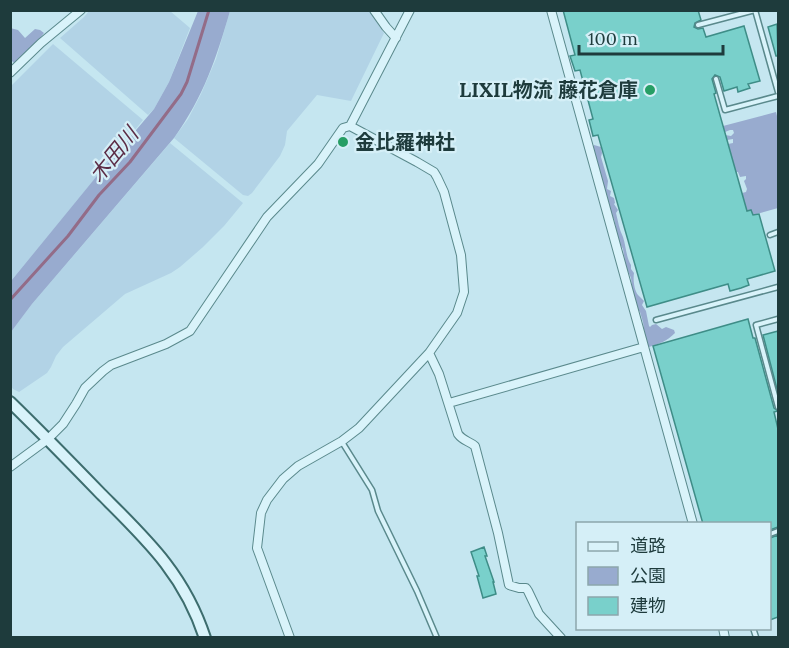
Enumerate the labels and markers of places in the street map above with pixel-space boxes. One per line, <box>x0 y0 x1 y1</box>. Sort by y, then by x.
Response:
place label: LIXIL物流 藤花倉庫 <box>459 77 638 102</box>
marker: LIXIL物流 藤花倉庫 <box>643 83 657 97</box>
place label: 金比羅神社 <box>355 129 455 154</box>
marker: 金比羅神社 <box>336 135 350 149</box>

